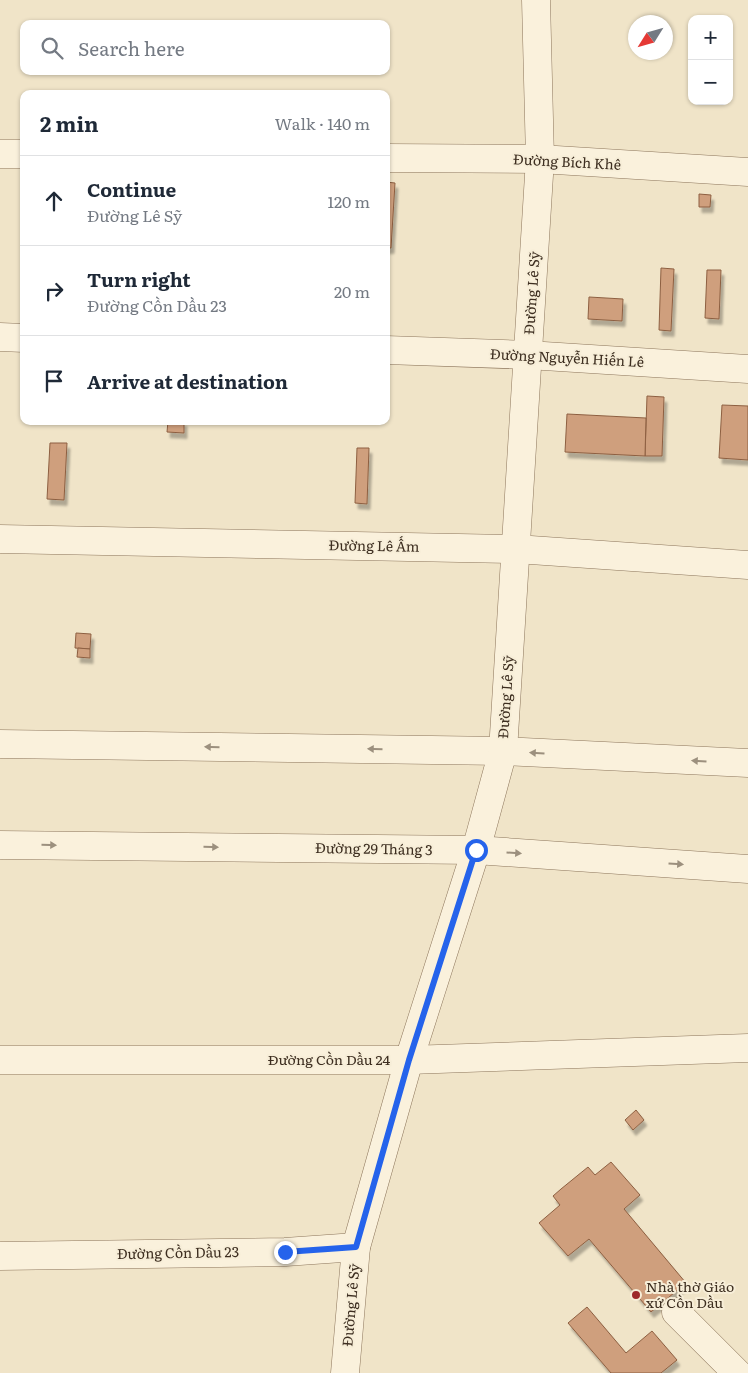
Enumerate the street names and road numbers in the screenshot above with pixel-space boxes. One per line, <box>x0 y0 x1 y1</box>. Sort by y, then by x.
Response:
street label: Đường Bích Khê <box>513 148 622 174</box>
street label: Đường Lê Sỹ <box>518 250 544 335</box>
street label: Đường Nguyễn Hiến Lê <box>490 343 645 371</box>
street label: Đường Lê Ấm <box>328 534 420 556</box>
street label: Đường Lê Sỹ <box>492 654 518 739</box>
street label: Đường 29 Tháng 3 <box>315 837 433 859</box>
street label: Đường Cồn Dầu 24 <box>268 1049 391 1069</box>
street label: Đường Cồn Dầu 23 <box>117 1241 239 1263</box>
street label: Đường Lê Sỹ <box>336 1262 364 1347</box>

